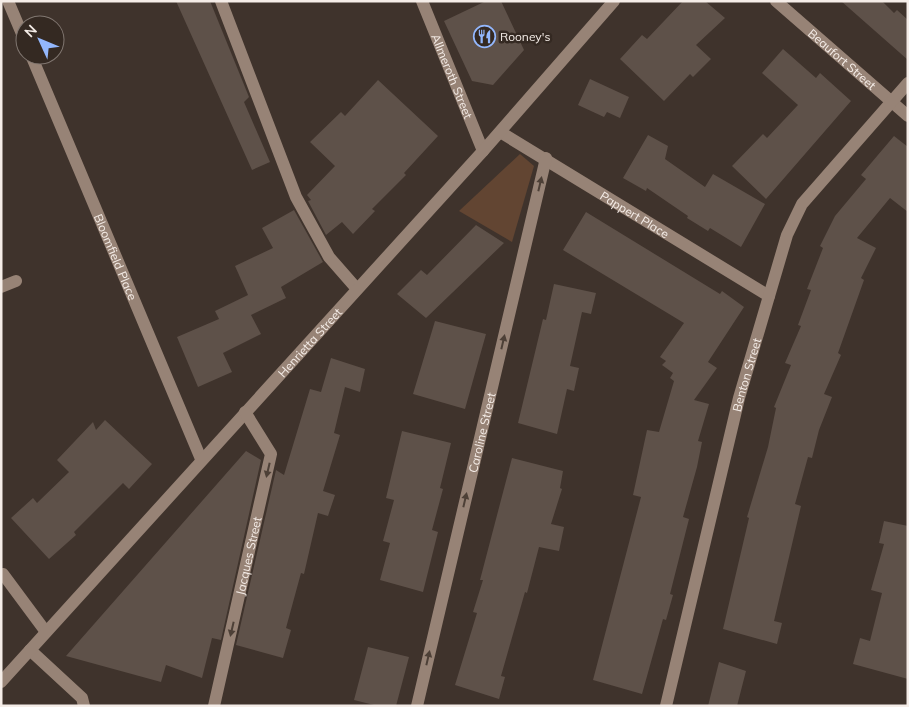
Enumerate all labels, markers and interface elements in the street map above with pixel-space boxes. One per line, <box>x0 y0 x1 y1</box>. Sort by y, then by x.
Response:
north arrow <box>15 15 65 65</box>
text: N <box>21 21 41 41</box>
restaurant icon: Rooney's <box>472 24 496 48</box>
street label: Beaufort Street <box>805 25 879 92</box>
place label: Rooney's <box>500 29 550 44</box>
street label: Allmeroth Street <box>429 31 476 121</box>
one-way arrow <box>536 176 544 191</box>
street label: Pappert Place <box>598 188 672 241</box>
street label: Bloomfield Place <box>91 211 141 302</box>
street label: Henrietta Street <box>274 304 345 380</box>
one-way arrow <box>499 335 507 350</box>
street label: Benton Street <box>729 336 764 413</box>
street label: Caroline Street <box>465 391 498 474</box>
one-way arrow <box>263 463 271 479</box>
one-way arrow <box>461 493 469 508</box>
street label: Jacques Street <box>232 515 264 596</box>
one-way arrow <box>228 621 236 636</box>
one-way arrow <box>424 651 432 666</box>

